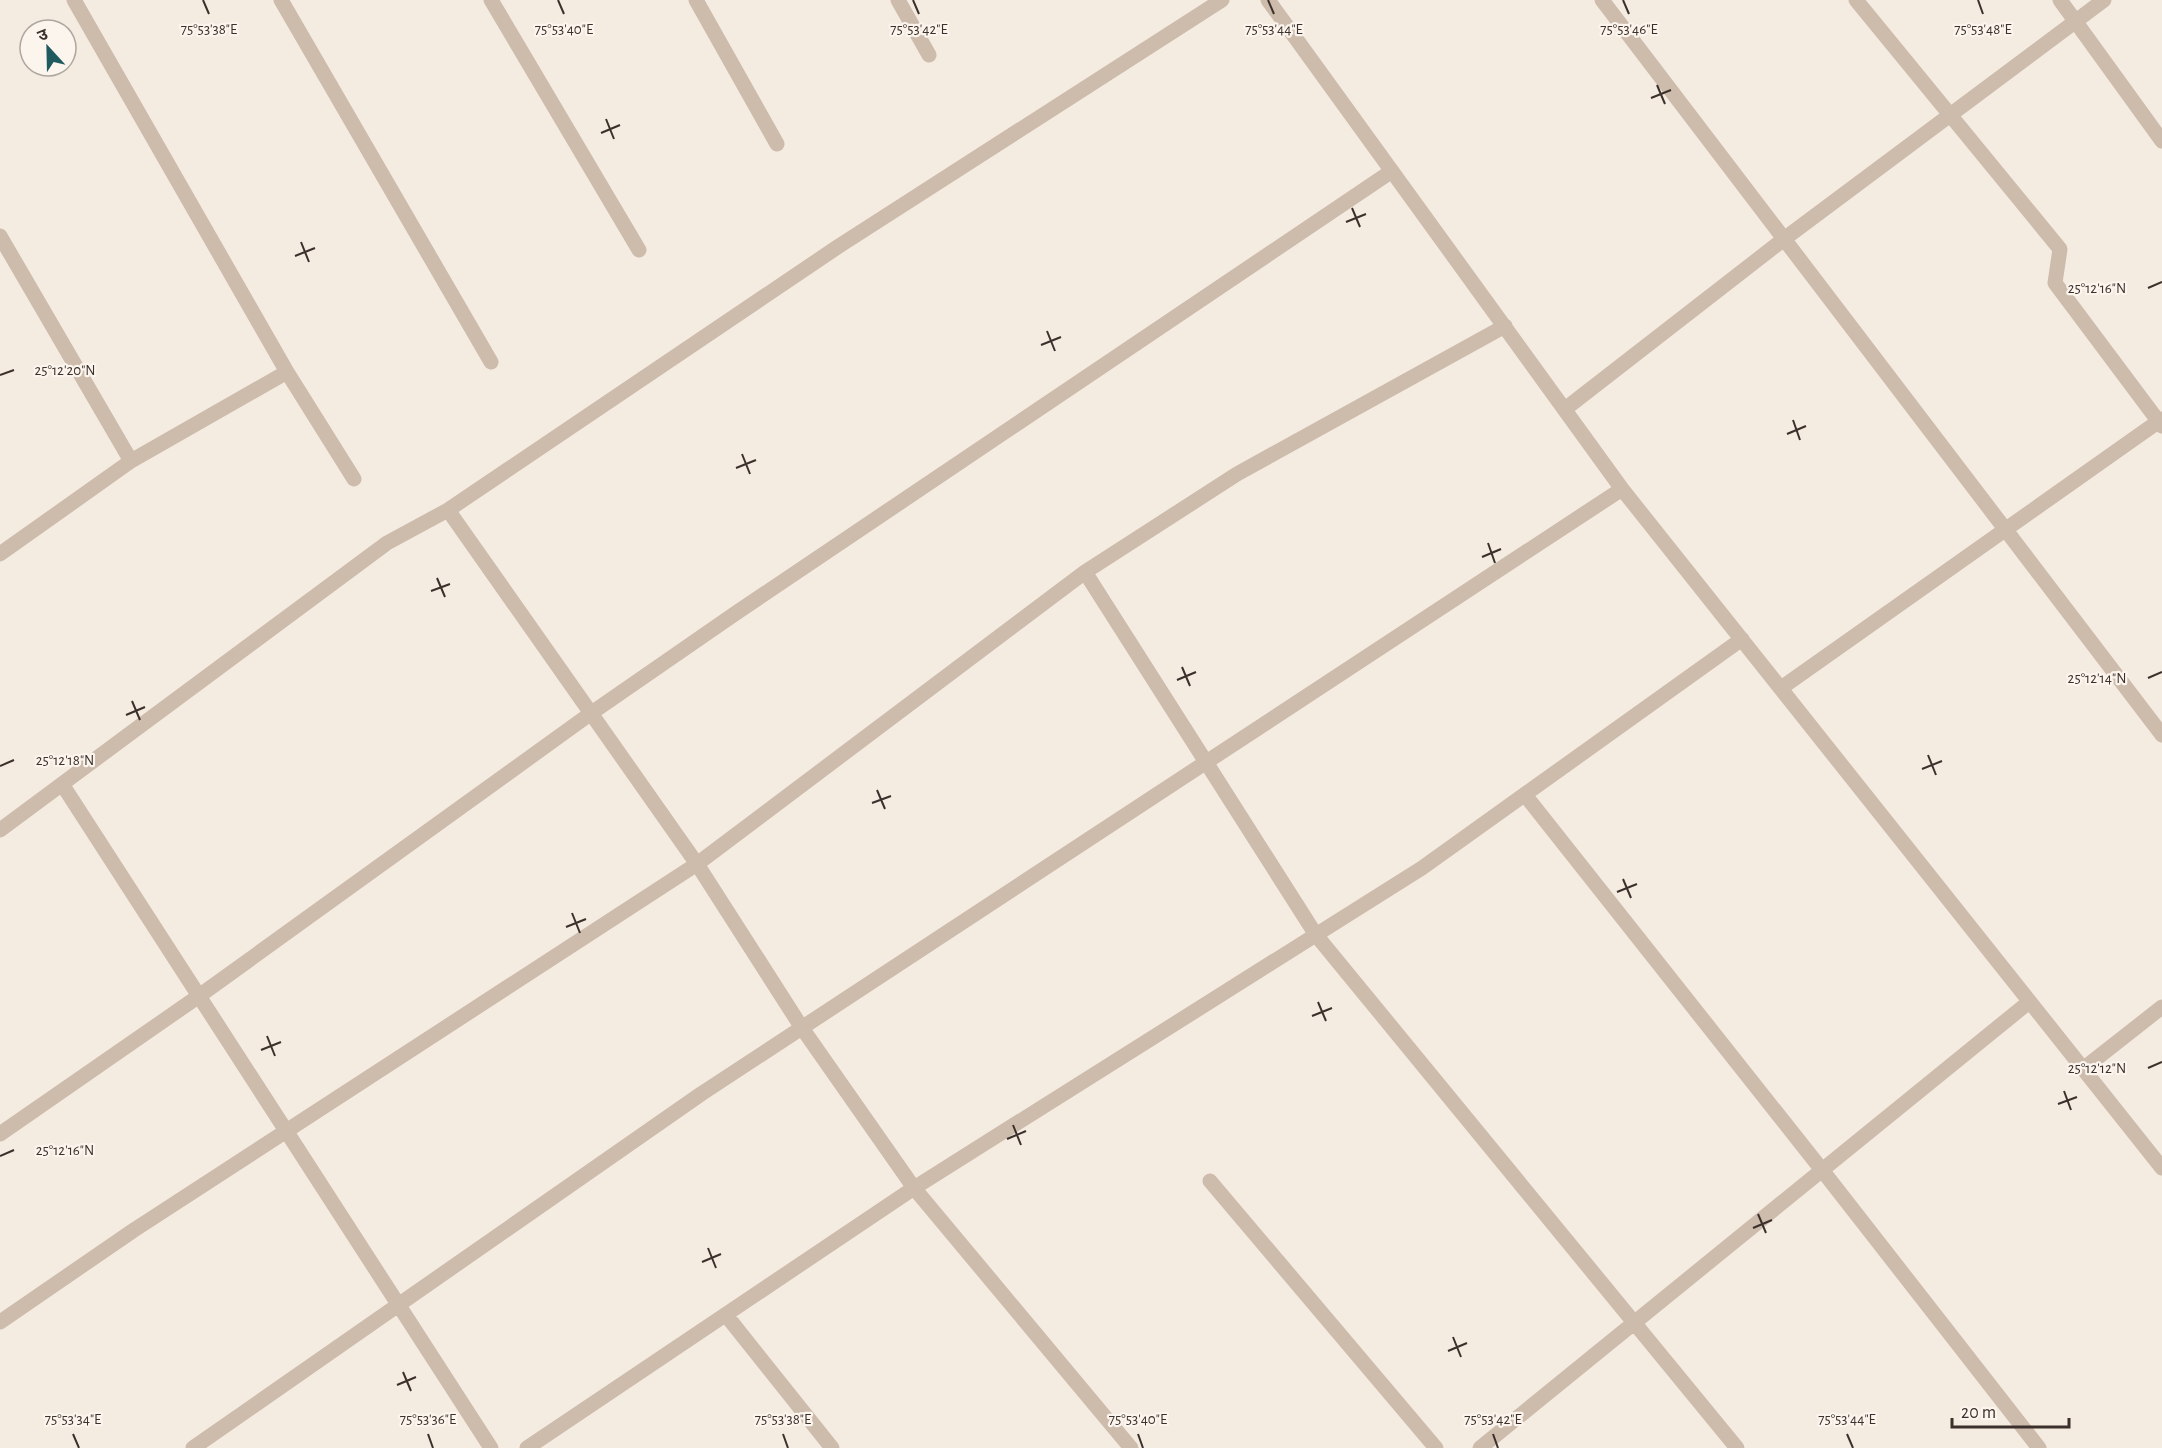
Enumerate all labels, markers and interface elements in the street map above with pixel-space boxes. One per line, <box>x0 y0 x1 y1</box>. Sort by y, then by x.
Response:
north arrow <box>18 18 78 78</box>
text: 75°53'38"E <box>181 22 237 37</box>
text: 75°53'40"E <box>535 22 593 37</box>
text: 75°53'42"E <box>890 22 948 37</box>
text: 75°53'44"E <box>1245 22 1303 37</box>
text: 75°53'46"E <box>1600 22 1658 37</box>
text: 75°53'48"E <box>1954 22 2012 37</box>
text: उ <box>35 26 51 44</box>
text: 25°12'16"N <box>2068 281 2126 296</box>
text: 25°12'20"N <box>34 363 96 378</box>
text: 25°12'14"N <box>2068 671 2126 686</box>
text: 25°12'18"N <box>36 753 94 768</box>
text: 25°12'12"N <box>2068 1061 2126 1076</box>
text: 25°12'16"N <box>36 1143 94 1158</box>
scale bar <box>1952 1391 2069 1429</box>
text: 20 m <box>1961 1404 1996 1422</box>
text: 75°53'34"E <box>45 1412 101 1427</box>
text: 75°53'36"E <box>400 1412 456 1427</box>
text: 75°53'38"E <box>755 1412 811 1427</box>
text: 75°53'40"E <box>1109 1412 1167 1427</box>
text: 75°53'42"E <box>1464 1412 1522 1427</box>
text: 75°53'44"E <box>1818 1412 1876 1427</box>

